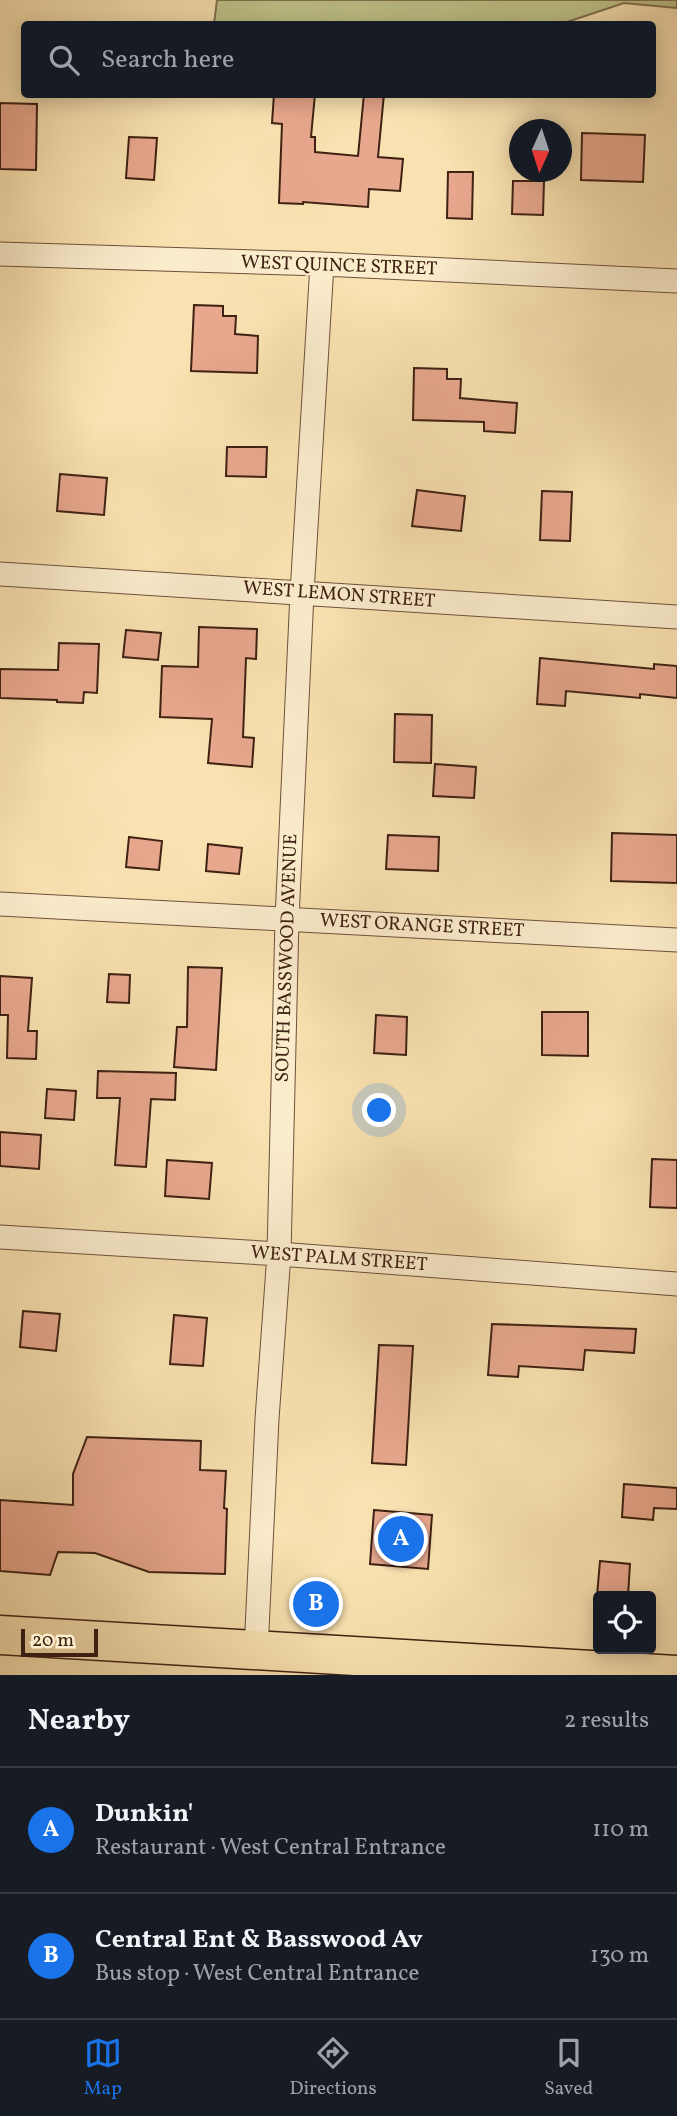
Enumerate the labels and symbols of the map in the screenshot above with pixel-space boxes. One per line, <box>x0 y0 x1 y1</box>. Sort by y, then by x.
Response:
north arrow <box>509 119 572 182</box>
street label: WEST QUINCE STREET <box>240 250 438 282</box>
street label: WEST LEMON STREET <box>242 575 436 615</box>
street label: SOUTH BASSWOOD AVENUE <box>270 833 304 1083</box>
street label: WEST ORANGE STREET <box>319 908 525 944</box>
your location <box>362 1093 396 1127</box>
street label: WEST PALM STREET <box>250 1240 428 1278</box>
pin: A <box>378 1513 424 1565</box>
pin: B <box>293 1578 339 1630</box>
scale bar <box>21 1626 98 1658</box>

